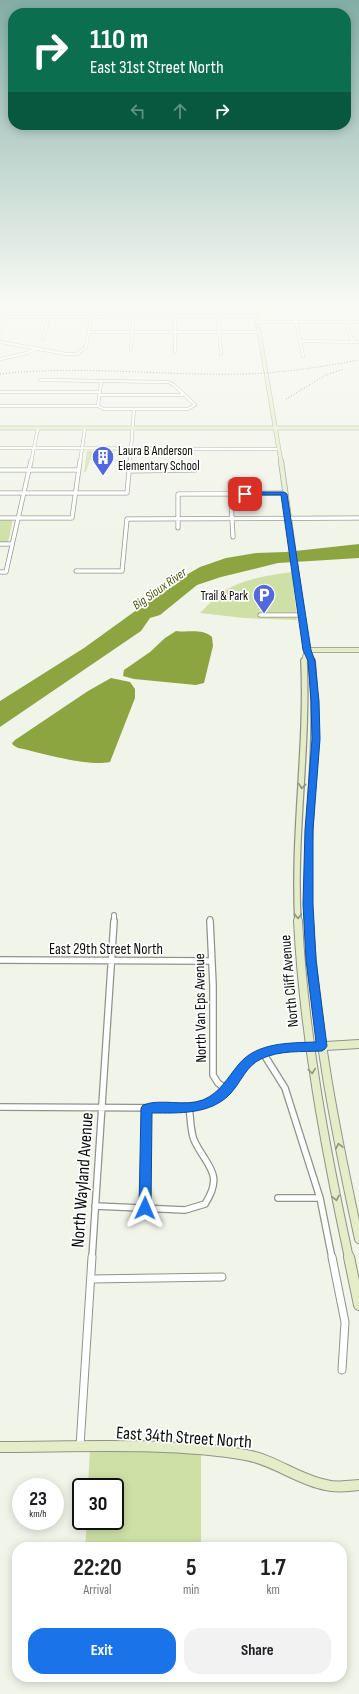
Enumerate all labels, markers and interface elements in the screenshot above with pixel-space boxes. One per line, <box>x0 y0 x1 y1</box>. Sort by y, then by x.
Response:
text: 110 m <box>90 23 148 56</box>
icon: right <box>24 24 76 76</box>
text: East 31st Street North <box>90 57 224 78</box>
icon: left <box>127 100 149 122</box>
icon: ahead <box>169 100 191 122</box>
icon: right <box>211 100 233 122</box>
place label: Laura B Anderson Elementary School <box>118 443 200 474</box>
building icon: Laura B Anderson Elementary School <box>90 444 116 477</box>
pin <box>228 477 262 511</box>
icon: arrive <box>234 483 256 505</box>
water label: Big Sioux River <box>129 564 191 613</box>
parking icon: Trail & Park <box>251 582 277 615</box>
place label: Trail & Park <box>201 588 248 604</box>
one-way arrow <box>298 783 307 789</box>
one-way arrow <box>293 913 302 919</box>
street label: North Cliff Avenue <box>276 934 303 1028</box>
street label: East 29th Street North <box>49 940 163 959</box>
street label: North Van Eps Avenue <box>190 953 211 1063</box>
one-way arrow <box>307 1068 316 1074</box>
street label: North Wayland Avenue <box>67 1112 98 1248</box>
one-way arrow <box>336 1143 344 1149</box>
position arrow <box>124 1187 166 1229</box>
one-way arrow <box>332 1195 340 1201</box>
street label: East 34th Street North <box>115 1422 253 1453</box>
speed limit sign: 30 <box>72 1478 124 1530</box>
text: 23 <box>29 1487 47 1511</box>
text: km/h <box>29 1508 47 1520</box>
text: 22:20 <box>73 1553 122 1582</box>
text: 5 <box>186 1553 196 1582</box>
text: 1.7 <box>261 1553 286 1582</box>
text: Arrival <box>84 1582 111 1598</box>
text: min <box>183 1582 199 1598</box>
text: km <box>266 1582 280 1598</box>
button: Exit <box>28 1628 176 1674</box>
button: Share <box>184 1628 331 1674</box>

